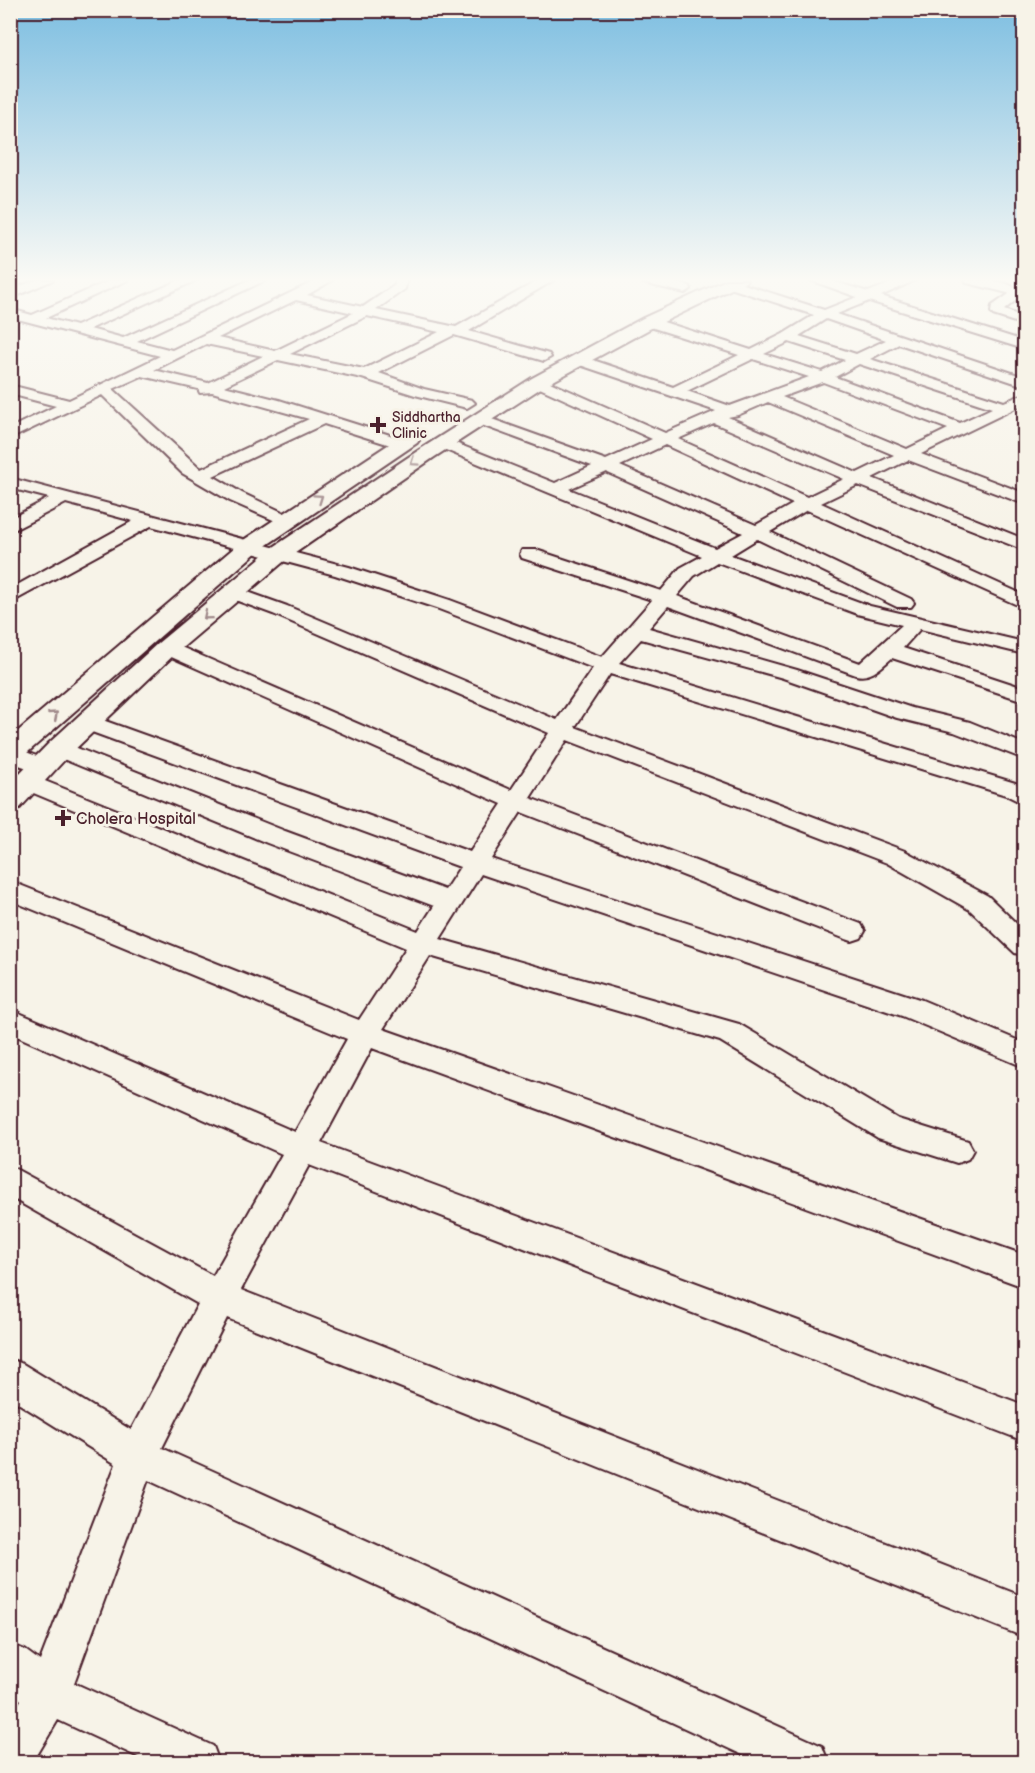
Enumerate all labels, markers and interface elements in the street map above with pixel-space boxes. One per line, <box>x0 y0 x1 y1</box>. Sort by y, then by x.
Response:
place label: Siddhartha Clinic <box>392 409 461 442</box>
marker: Siddhartha Clinic <box>369 416 387 434</box>
one-way arrow <box>409 455 420 466</box>
one-way arrow <box>312 494 323 505</box>
one-way arrow <box>203 608 214 619</box>
one-way arrow <box>48 711 58 722</box>
marker: Cholera Hospital <box>54 809 72 827</box>
place label: Cholera Hospital <box>76 810 196 829</box>

